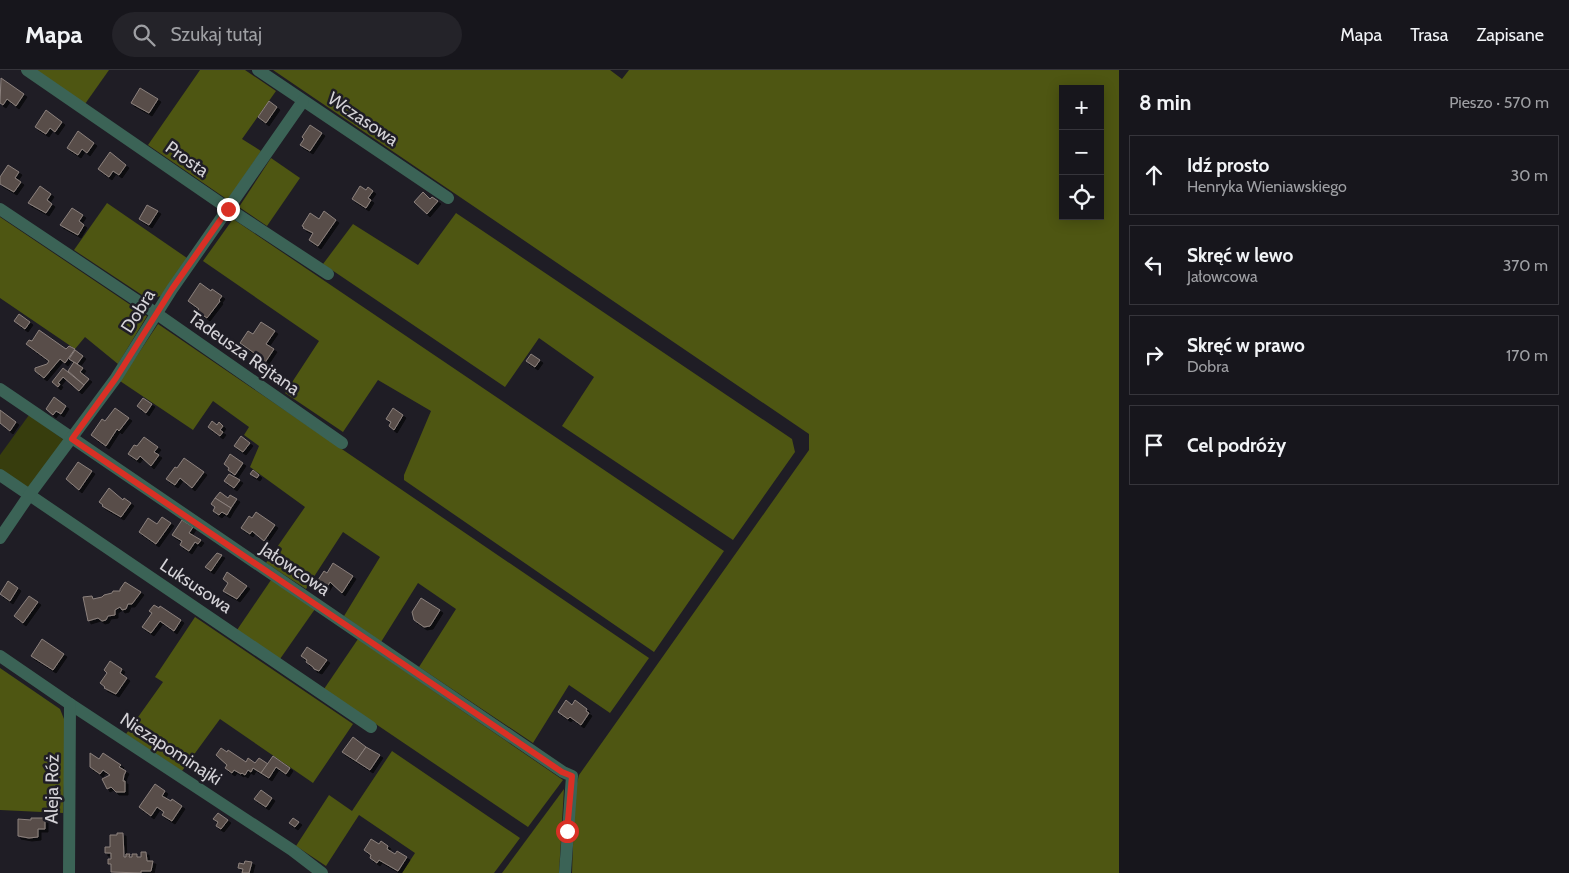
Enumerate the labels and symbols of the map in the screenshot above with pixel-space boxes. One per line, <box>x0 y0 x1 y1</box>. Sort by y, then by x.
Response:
street label: Wczasowa <box>323 87 403 151</box>
street label: Prosta <box>161 136 213 182</box>
route end <box>217 198 240 221</box>
street label: Dobra <box>116 285 160 337</box>
street label: Tadeusza Rejtana <box>184 306 304 400</box>
street label: Jałowcowa <box>255 537 334 601</box>
street label: Luksusowa <box>156 554 237 618</box>
street label: Niezapominajki <box>116 708 226 790</box>
street label: Aleja Róż <box>40 753 64 824</box>
route start <box>556 820 579 843</box>

